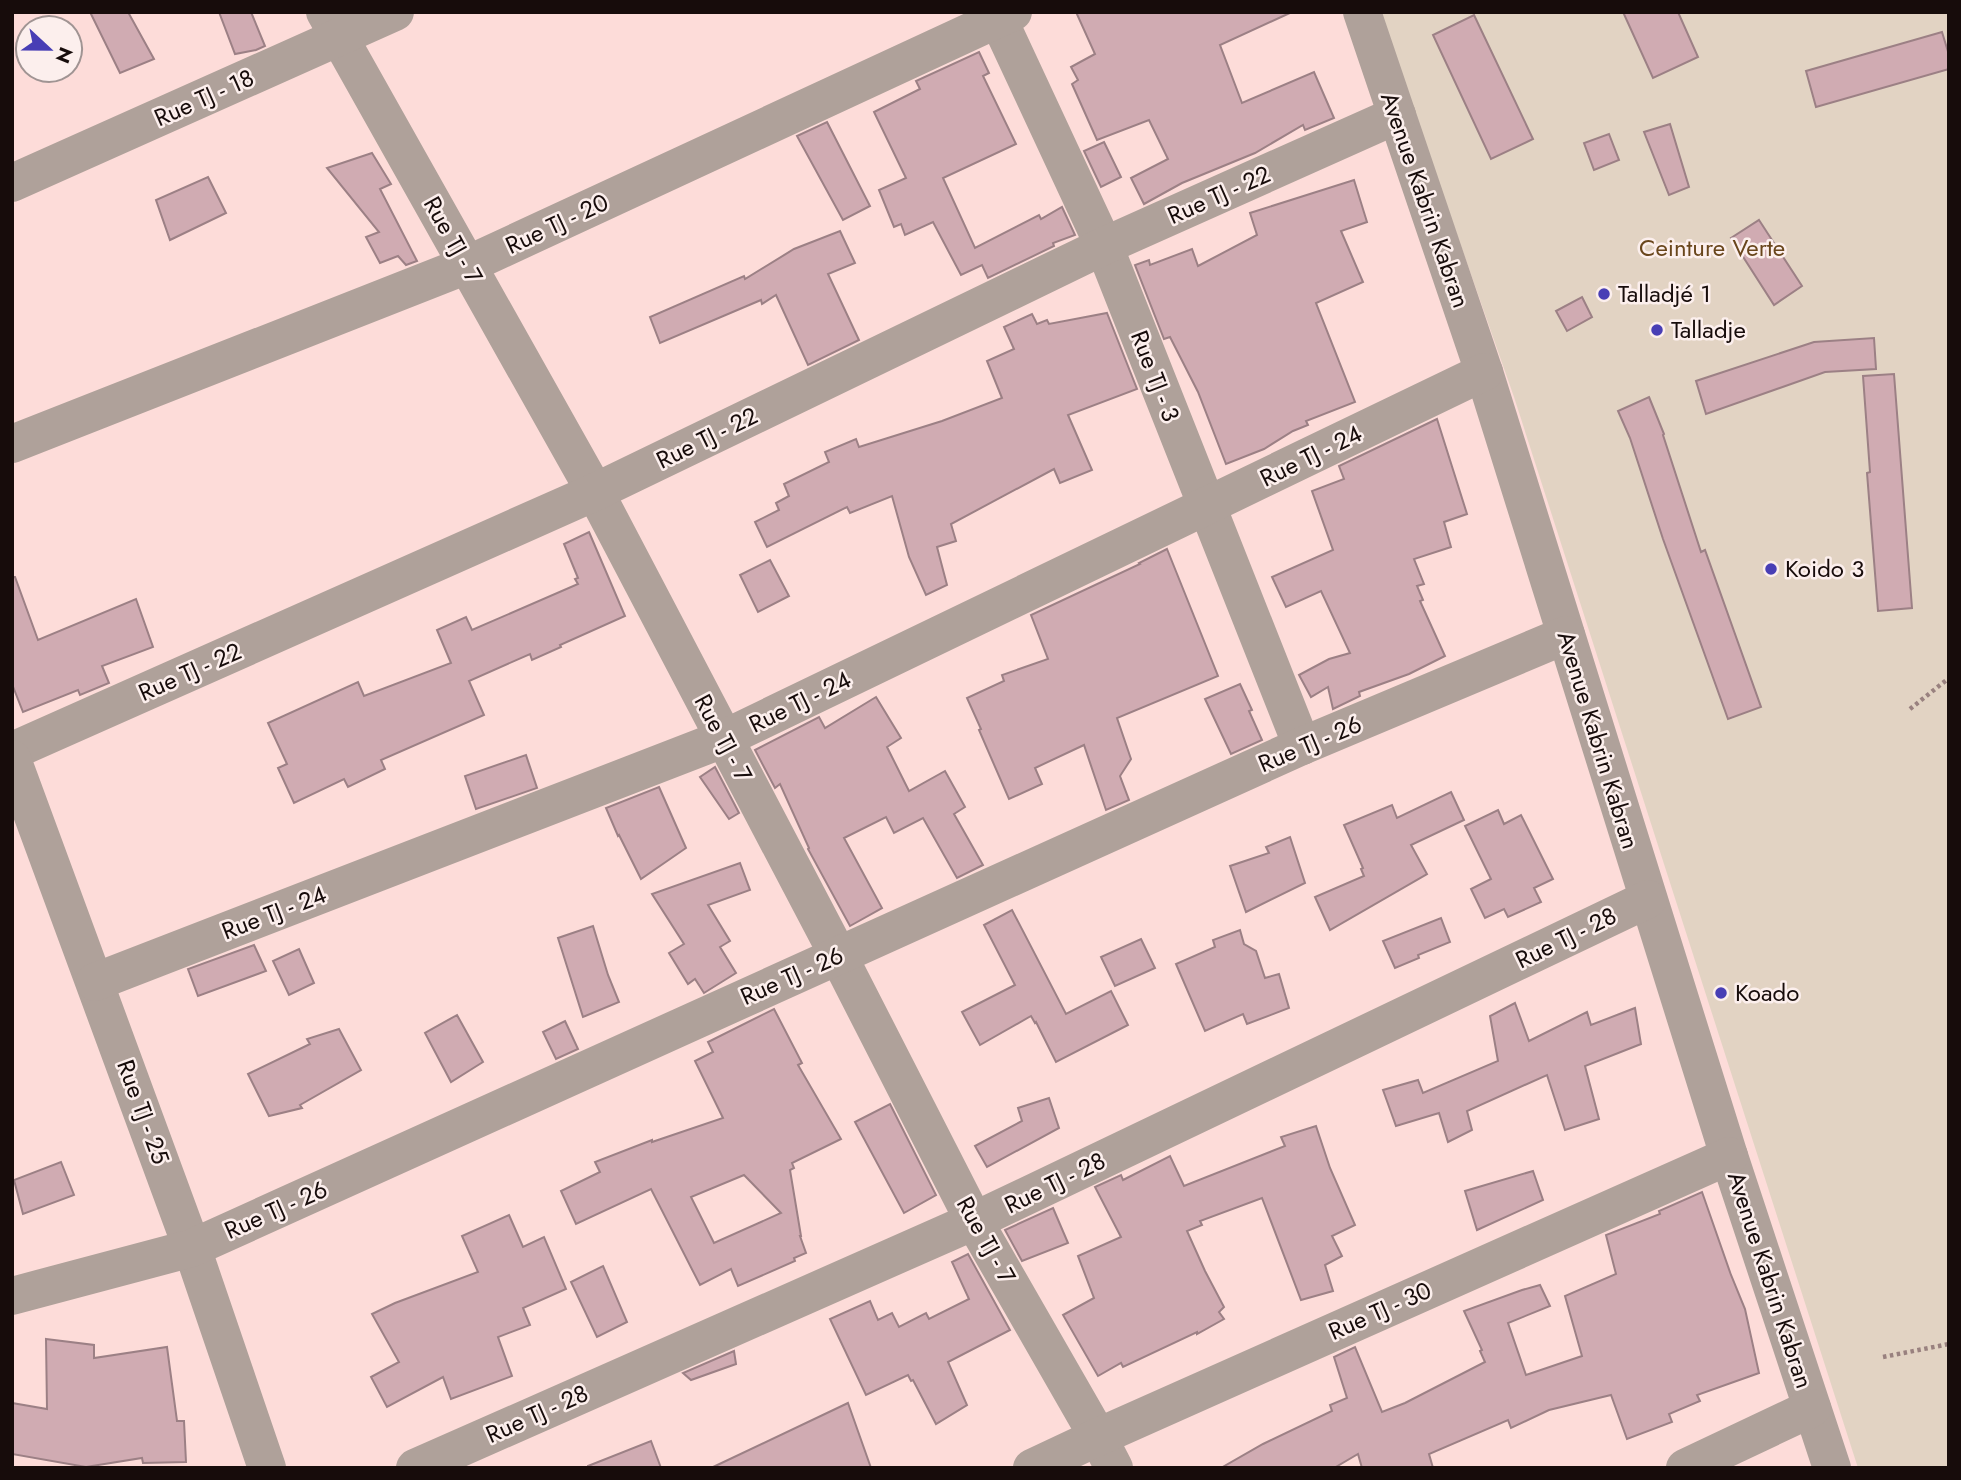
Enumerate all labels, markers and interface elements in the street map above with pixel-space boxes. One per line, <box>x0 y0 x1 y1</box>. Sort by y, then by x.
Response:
north arrow <box>14 14 84 84</box>
text: N <box>49 43 80 67</box>
street label: Rue TJ - 18 <box>148 60 259 135</box>
street label: Avenue Kabrin Kabran <box>1372 87 1479 312</box>
street label: Rue TJ - 22 <box>1162 156 1276 233</box>
street label: Rue TJ - 20 <box>500 184 614 263</box>
street label: Rue TJ - 7 <box>415 190 492 290</box>
park label: Ceinture Verte <box>1639 230 1785 265</box>
place label: Talladjé 1 <box>1618 276 1711 311</box>
marker: Talladjé 1 <box>1596 286 1612 302</box>
place label: Talladje <box>1671 312 1746 347</box>
marker: Talladje <box>1649 322 1665 338</box>
street label: Rue TJ - 3 <box>1122 325 1189 426</box>
street label: Rue TJ - 22 <box>650 398 764 477</box>
street label: Rue TJ - 24 <box>1254 416 1368 495</box>
place label: Koido 3 <box>1785 551 1864 586</box>
marker: Koido 3 <box>1763 561 1779 577</box>
street label: Avenue Kabrin Kabran <box>1549 627 1648 853</box>
street label: Rue TJ - 22 <box>133 633 247 710</box>
street label: Rue TJ - 24 <box>743 662 857 741</box>
street label: Rue TJ - 7 <box>686 688 761 788</box>
street label: Rue TJ - 26 <box>1253 706 1367 781</box>
street label: Rue TJ - 24 <box>216 877 331 949</box>
street label: Rue TJ - 28 <box>1509 898 1622 977</box>
street label: Rue TJ - 26 <box>735 937 849 1014</box>
place label: Koado <box>1735 975 1799 1010</box>
marker: Koado <box>1713 985 1729 1001</box>
street label: Rue TJ - 25 <box>108 1055 179 1169</box>
street label: Rue TJ - 28 <box>998 1143 1111 1222</box>
street label: Avenue Kabrin Kabran <box>1719 1167 1822 1393</box>
street label: Rue TJ - 26 <box>219 1171 333 1248</box>
street label: Rue TJ - 7 <box>948 1190 1025 1290</box>
street label: Rue TJ - 30 <box>1323 1272 1437 1349</box>
street label: Rue TJ - 28 <box>480 1375 594 1452</box>

